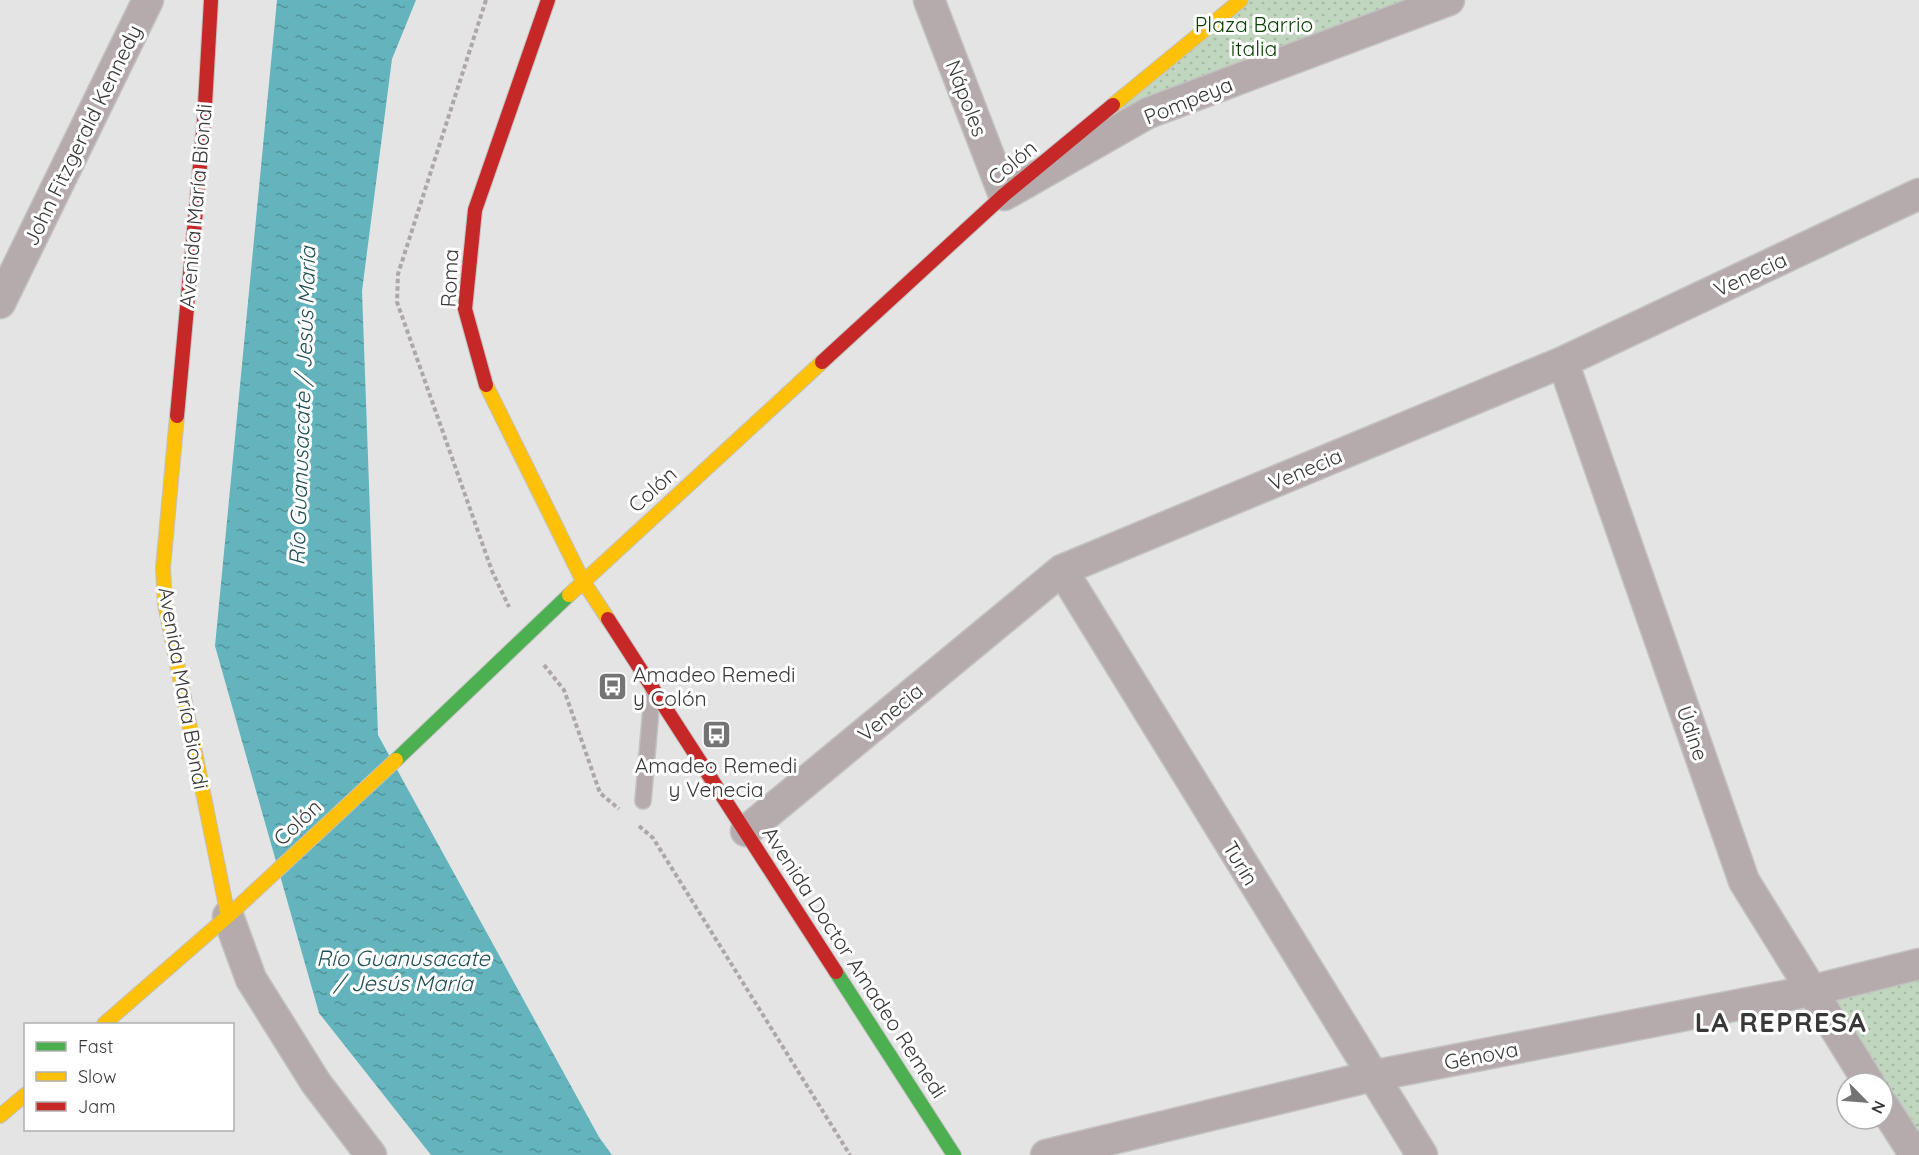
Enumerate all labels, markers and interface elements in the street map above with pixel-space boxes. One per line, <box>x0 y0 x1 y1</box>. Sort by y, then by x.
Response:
park label: Plaza Barrio italia <box>1195 11 1313 61</box>
street label: John Fitzgerald Kennedy <box>17 20 147 250</box>
street label: Nápoles <box>941 56 993 140</box>
street label: Pompeya <box>1140 70 1236 130</box>
street label: Avenida María Biondi <box>173 103 217 309</box>
street label: Colón <box>982 134 1042 190</box>
water label: Río Guanusacate / Jesús María <box>282 244 322 566</box>
street label: Venecia <box>1709 246 1791 302</box>
street label: Roma <box>434 248 464 308</box>
street label: Venecia <box>1264 442 1346 496</box>
street label: Colón <box>622 461 682 517</box>
street label: Avenida María Biondi <box>153 585 215 791</box>
place label: Amadeo Remedi y Colón <box>633 661 796 711</box>
bus stop icon: Amadeo Remedi y Colón <box>596 670 628 702</box>
street label: Venecia <box>852 677 928 747</box>
street label: Údine <box>1672 702 1714 764</box>
bus stop icon: Amadeo Remedi y Venecia <box>700 718 732 750</box>
place label: Amadeo Remedi y Venecia <box>635 752 797 802</box>
street label: Colón <box>268 793 326 851</box>
street label: Avenida Doctor Amadeo Remedi <box>757 821 953 1103</box>
street label: Turín <box>1218 836 1264 890</box>
water label: Río Guanusacate / Jesús María <box>316 944 491 997</box>
district label: LA REPRESA <box>1695 1005 1867 1039</box>
legend <box>24 1023 234 1131</box>
text: Fast <box>78 1035 113 1058</box>
street label: Génova <box>1442 1035 1520 1075</box>
text: Slow <box>78 1065 116 1088</box>
north arrow <box>1835 1071 1895 1131</box>
text: Jam <box>78 1095 116 1118</box>
text: N <box>1867 1098 1890 1117</box>

